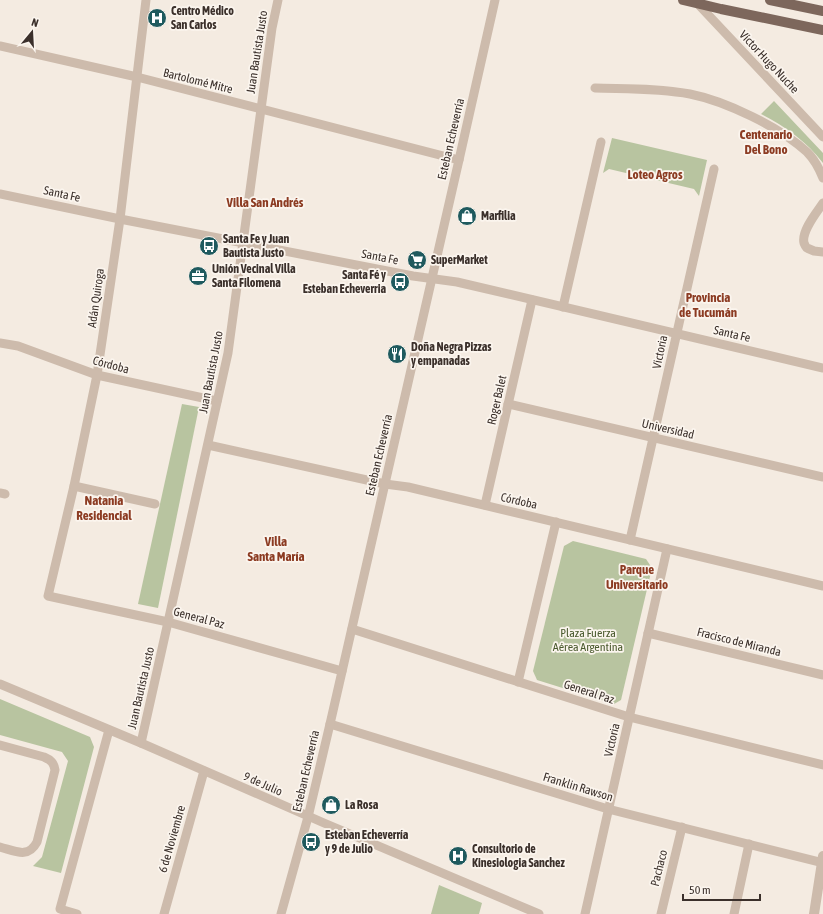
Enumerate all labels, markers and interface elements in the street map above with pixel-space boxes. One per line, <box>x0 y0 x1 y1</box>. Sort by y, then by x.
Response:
place label: Centro Médico San Carlos <box>171 4 234 32</box>
hospital icon: Centro Médico San Carlos <box>146 7 168 29</box>
street label: Juan Bautista Justo <box>244 9 271 94</box>
north arrow <box>12 12 52 52</box>
text: N <box>30 16 40 29</box>
street label: Víctor Hugo Nuche <box>736 28 802 96</box>
street label: Bartolomé Mitre <box>162 66 234 96</box>
street label: Esteban Echeverría <box>435 97 467 181</box>
district label: Centenario Del Bono <box>740 127 792 157</box>
district label: Loteo Agros <box>628 167 683 182</box>
street label: Santa Fe <box>42 183 82 205</box>
district label: Villa San Andrés <box>226 195 304 210</box>
shop icon: Marfilia <box>456 205 478 227</box>
place label: Marfilia <box>481 209 516 223</box>
place label: Santa Fe y Juan Bautista Justo <box>223 232 290 260</box>
bus stop icon: Santa Fe y Juan Bautista Justo <box>198 235 220 257</box>
street label: Santa Fe <box>360 247 400 267</box>
supermarket icon: SuperMarket <box>406 249 428 271</box>
place label: SuperMarket <box>431 253 488 267</box>
place label: Unión Vecinal Villa Santa Filomena <box>212 262 296 290</box>
office icon: Unión Vecinal Villa Santa Filomena <box>187 265 209 287</box>
street label: Adán Quiroga <box>85 267 107 329</box>
place label: Santa Fé y Esteban Echeverria <box>303 268 386 296</box>
bus stop icon: Santa Fé y Esteban Echeverria <box>389 271 411 293</box>
district label: Provincia de Tucumán <box>679 290 737 320</box>
street label: Santa Fe <box>712 323 752 345</box>
street label: Juan Bautista Justo <box>196 329 226 414</box>
street label: Victoria <box>650 334 670 370</box>
place label: Doña Negra Pizzas y empanadas <box>411 340 492 368</box>
restaurant icon: Doña Negra Pizzas y empanadas <box>386 343 408 365</box>
street label: Córdoba <box>91 353 131 377</box>
street label: Roger Balet <box>485 373 510 426</box>
street label: Esteban Echeverría <box>363 413 395 497</box>
street label: Universidad <box>640 416 696 442</box>
street label: Córdoba <box>499 490 539 512</box>
district label: Natania Residencial <box>76 493 132 523</box>
district label: Villa Santa María <box>247 534 305 564</box>
district label: Parque Universitario <box>606 562 668 592</box>
street label: General Paz <box>172 604 227 632</box>
street label: Fracisco de Miranda <box>695 625 783 659</box>
park label: Plaza Fuerza Aérea Argentina <box>553 626 623 654</box>
street label: Juan Bautista Justo <box>125 645 157 730</box>
street label: General Paz <box>562 677 617 707</box>
street label: Victoria <box>601 722 623 758</box>
street label: Esteban Echeverría <box>290 729 322 813</box>
street label: 9 de Julio <box>241 769 285 799</box>
street label: Franklin Rawson <box>541 770 615 804</box>
shop icon: La Rosa <box>320 794 342 816</box>
place label: La Rosa <box>345 798 379 812</box>
street label: 6 de Noviembre <box>156 804 188 874</box>
place label: Esteban Echeverría y 9 de Julio <box>325 828 409 856</box>
bus stop icon: Esteban Echeverría y 9 de Julio <box>300 831 322 853</box>
place label: Consultorio de Kinesiologia Sanchez <box>472 842 566 870</box>
hospital icon: Consultorio de Kinesiologia Sanchez <box>447 845 469 867</box>
street label: Pachaco <box>648 848 670 888</box>
scale bar <box>683 876 760 902</box>
text: 50 m <box>689 883 711 897</box>

